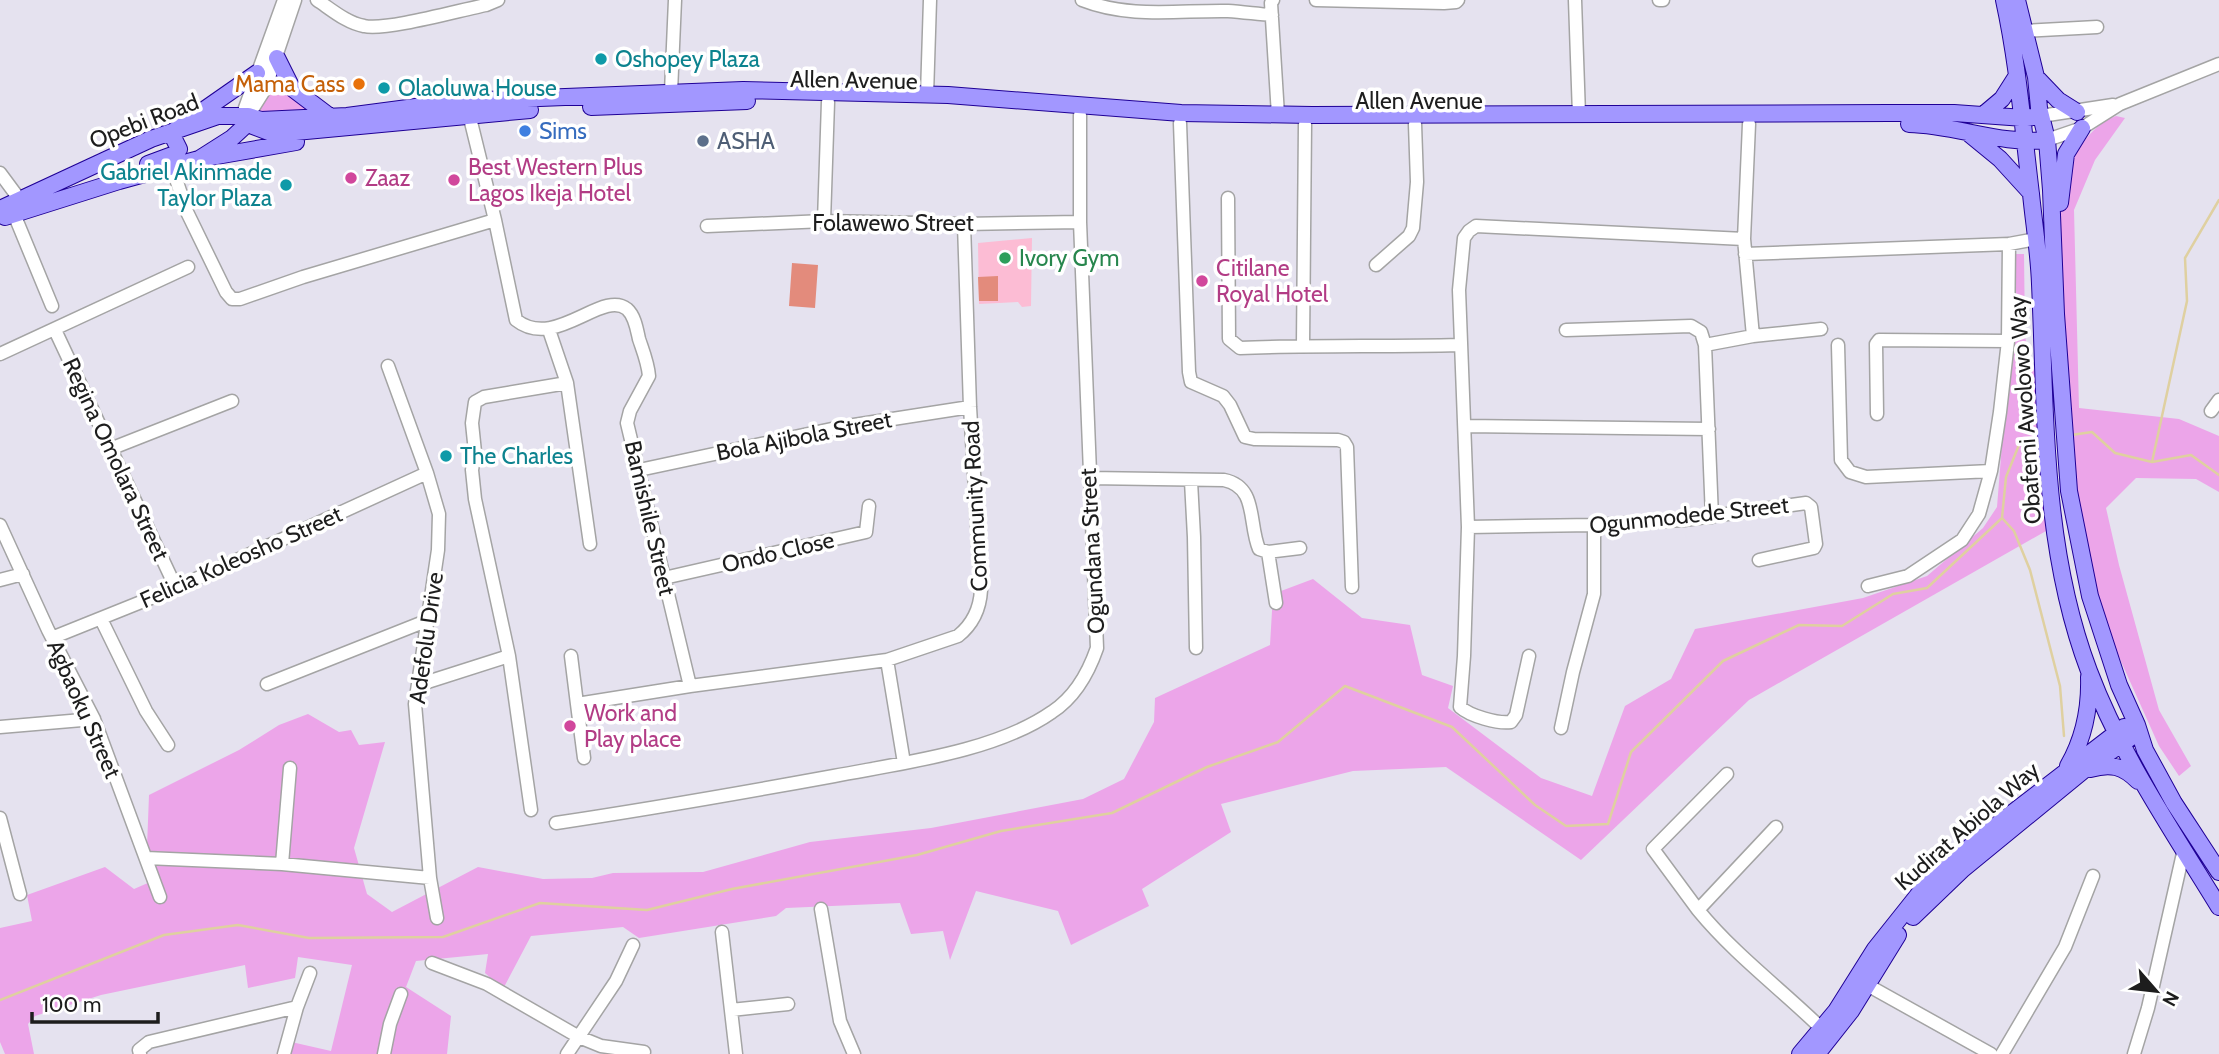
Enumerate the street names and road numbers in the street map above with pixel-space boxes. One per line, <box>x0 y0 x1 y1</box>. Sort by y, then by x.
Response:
street label: Allen Avenue <box>790 65 918 95</box>
street label: Opebi Road <box>85 87 203 155</box>
street label: Allen Avenue <box>1355 87 1483 115</box>
street label: Folawewo Street <box>812 209 974 237</box>
street label: Obafemi Awolowo Way <box>2003 295 2047 525</box>
street label: Regina Omolara Street <box>57 353 175 565</box>
street label: Bola Ajibola Street <box>714 405 894 467</box>
street label: Community Road <box>957 420 993 592</box>
street label: Bamishile Street <box>619 438 681 598</box>
street label: Ogundana Street <box>1074 467 1110 635</box>
street label: Ogunmodede Street <box>1588 491 1790 539</box>
street label: Felicia Koleosho Street <box>136 500 347 614</box>
street label: Ondo Close <box>719 525 837 579</box>
street label: Adefolu Drive <box>403 570 449 706</box>
street label: Agbaoku Street <box>41 635 127 783</box>
street label: Kudirat Abiola Way <box>1889 755 2045 896</box>

